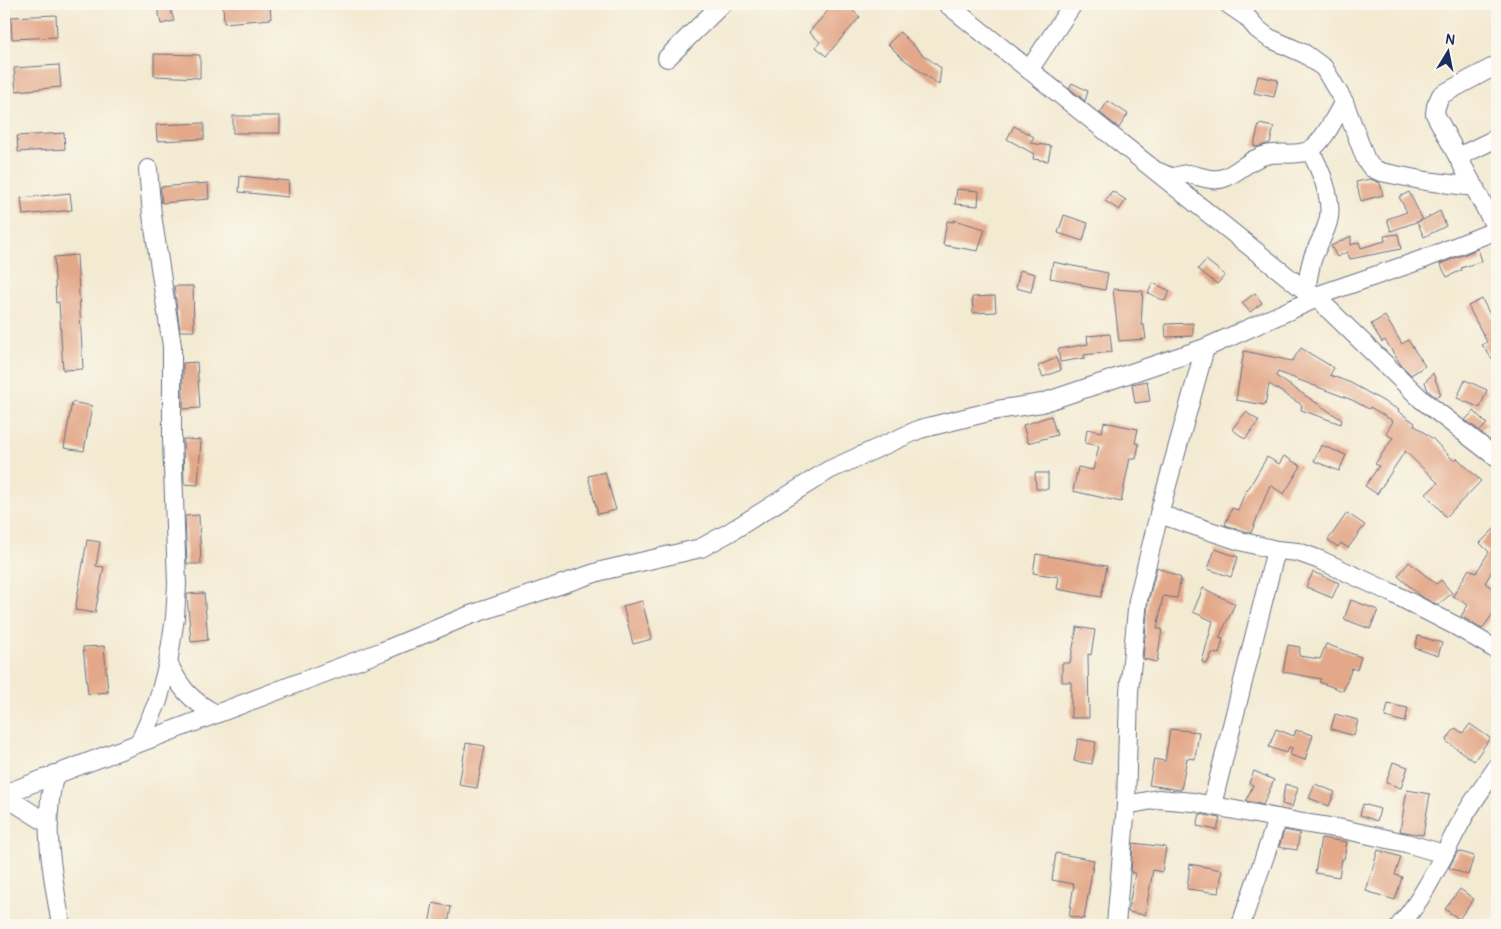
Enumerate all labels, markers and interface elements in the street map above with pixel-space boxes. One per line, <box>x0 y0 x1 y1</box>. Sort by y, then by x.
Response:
north arrow <box>1424 28 1474 78</box>
text: N <box>1444 30 1456 49</box>

